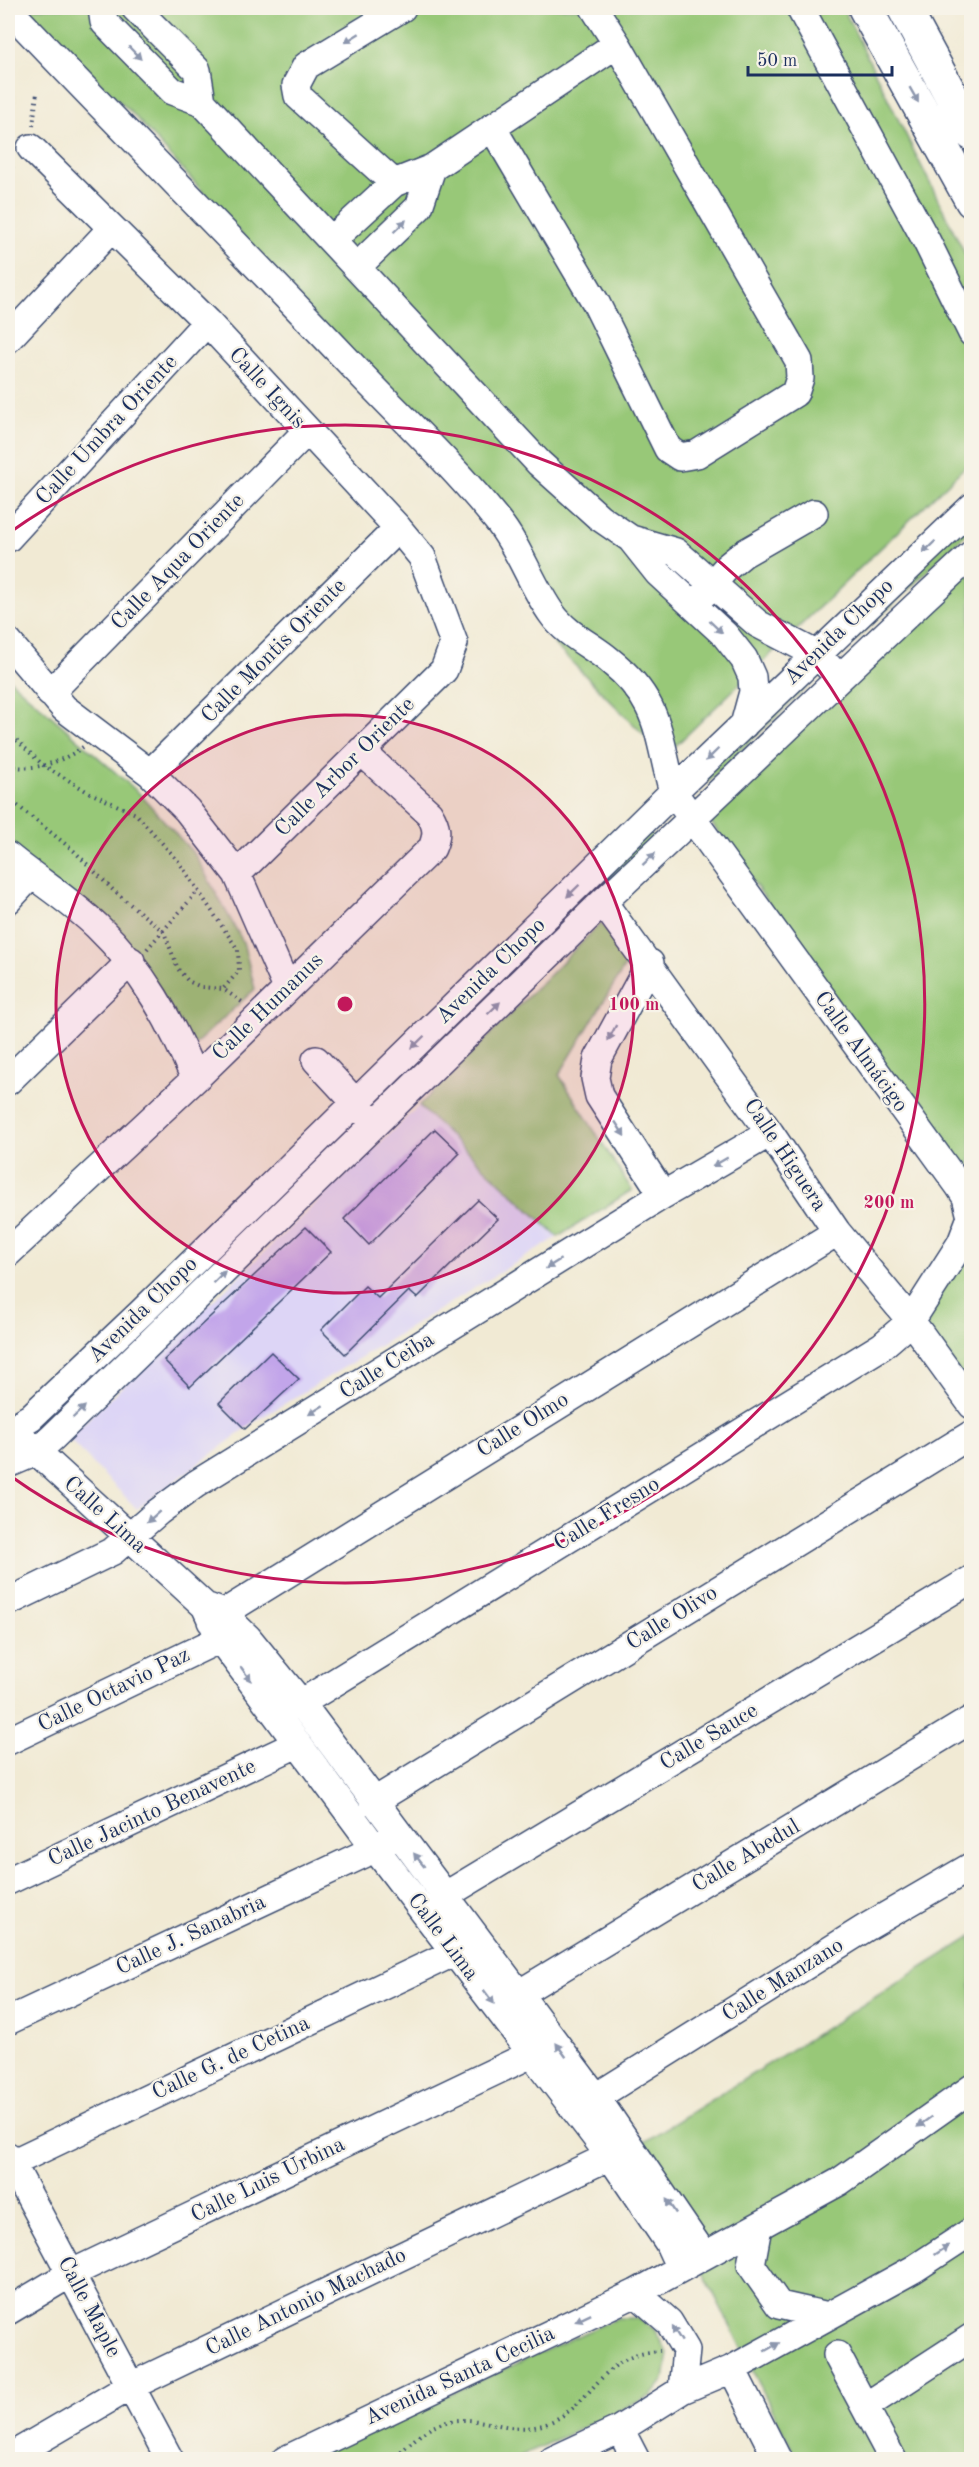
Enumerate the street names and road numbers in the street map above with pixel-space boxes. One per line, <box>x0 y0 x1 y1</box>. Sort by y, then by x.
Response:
street label: Calle Ignis <box>224 343 310 433</box>
street label: Calle Umbra Oriente <box>32 351 182 509</box>
street label: Calle Aqua Oriente <box>107 489 249 635</box>
street label: Calle Montis Oriente <box>197 574 351 728</box>
street label: Avenida Chopo <box>780 575 898 689</box>
street label: Calle Arbor Oriente <box>271 693 419 841</box>
street label: Avenida Chopo <box>432 914 550 1028</box>
street label: Calle Humanus <box>208 949 328 1065</box>
street label: Calle Almácigo <box>810 988 912 1116</box>
street label: Calle Higuera <box>739 1095 831 1215</box>
street label: Avenida Chopo <box>84 1253 202 1367</box>
street label: Calle Ceiba <box>336 1328 438 1404</box>
street label: Calle Olmo <box>473 1388 573 1462</box>
street label: Calle Lima <box>59 1472 151 1558</box>
street label: Calle Fresno <box>550 1473 664 1555</box>
street label: Calle Olivo <box>623 1581 721 1655</box>
street label: Calle Octavio Paz <box>35 1644 193 1736</box>
street label: Calle Sauce <box>656 1699 762 1775</box>
street label: Calle Jacinto Benavente <box>45 1755 259 1871</box>
street label: Calle Abedul <box>688 1815 804 1897</box>
street label: Calle Lima <box>403 1889 483 1985</box>
street label: Calle J. Sanabria <box>113 1891 269 1979</box>
street label: Calle Manzano <box>719 1934 847 2026</box>
street label: Calle G. de Cetina <box>149 2012 313 2104</box>
street label: Calle Luis Urbina <box>188 2133 348 2227</box>
street label: Calle Antonio Machado <box>202 2244 410 2360</box>
street label: Calle Maple <box>53 2253 125 2361</box>
street label: Avenida Santa Cecilia <box>362 2322 558 2430</box>

